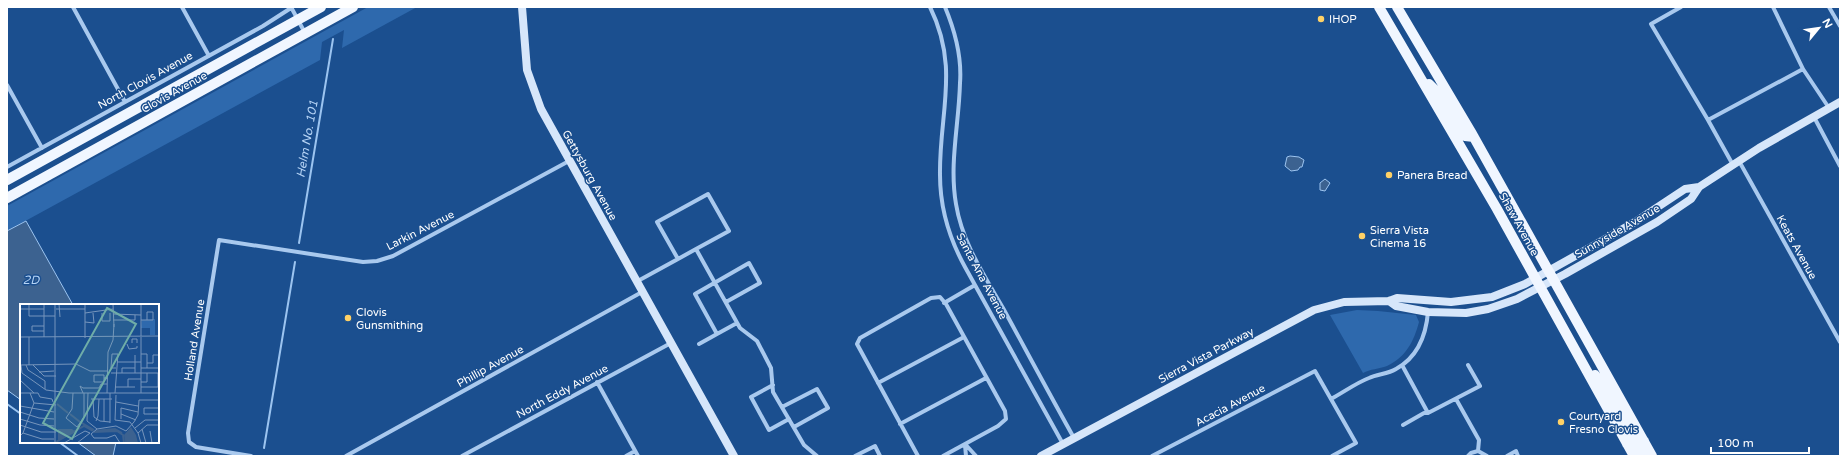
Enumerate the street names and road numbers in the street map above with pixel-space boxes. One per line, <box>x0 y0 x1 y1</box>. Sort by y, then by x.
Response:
street label: North Clovis Avenue <box>95 48 195 112</box>
street label: Clovis Avenue <box>139 69 209 115</box>
street label: Gettysburg Avenue <box>559 128 620 223</box>
street label: Shaw Avenue <box>1496 190 1541 258</box>
street label: Sunnyside Avenue <box>1572 202 1662 261</box>
street label: Larkin Avenue <box>384 208 456 253</box>
street label: Keats Avenue <box>1774 213 1820 282</box>
street label: Santa Ana Avenue <box>953 231 1010 322</box>
street label: Holland Avenue <box>182 298 207 382</box>
street label: Sierra Vista Parkway <box>1156 325 1256 386</box>
street label: Phillip Avenue <box>455 343 526 390</box>
street label: North Eddy Avenue <box>514 362 610 421</box>
street label: Acacia Avenue <box>1193 382 1267 429</box>

